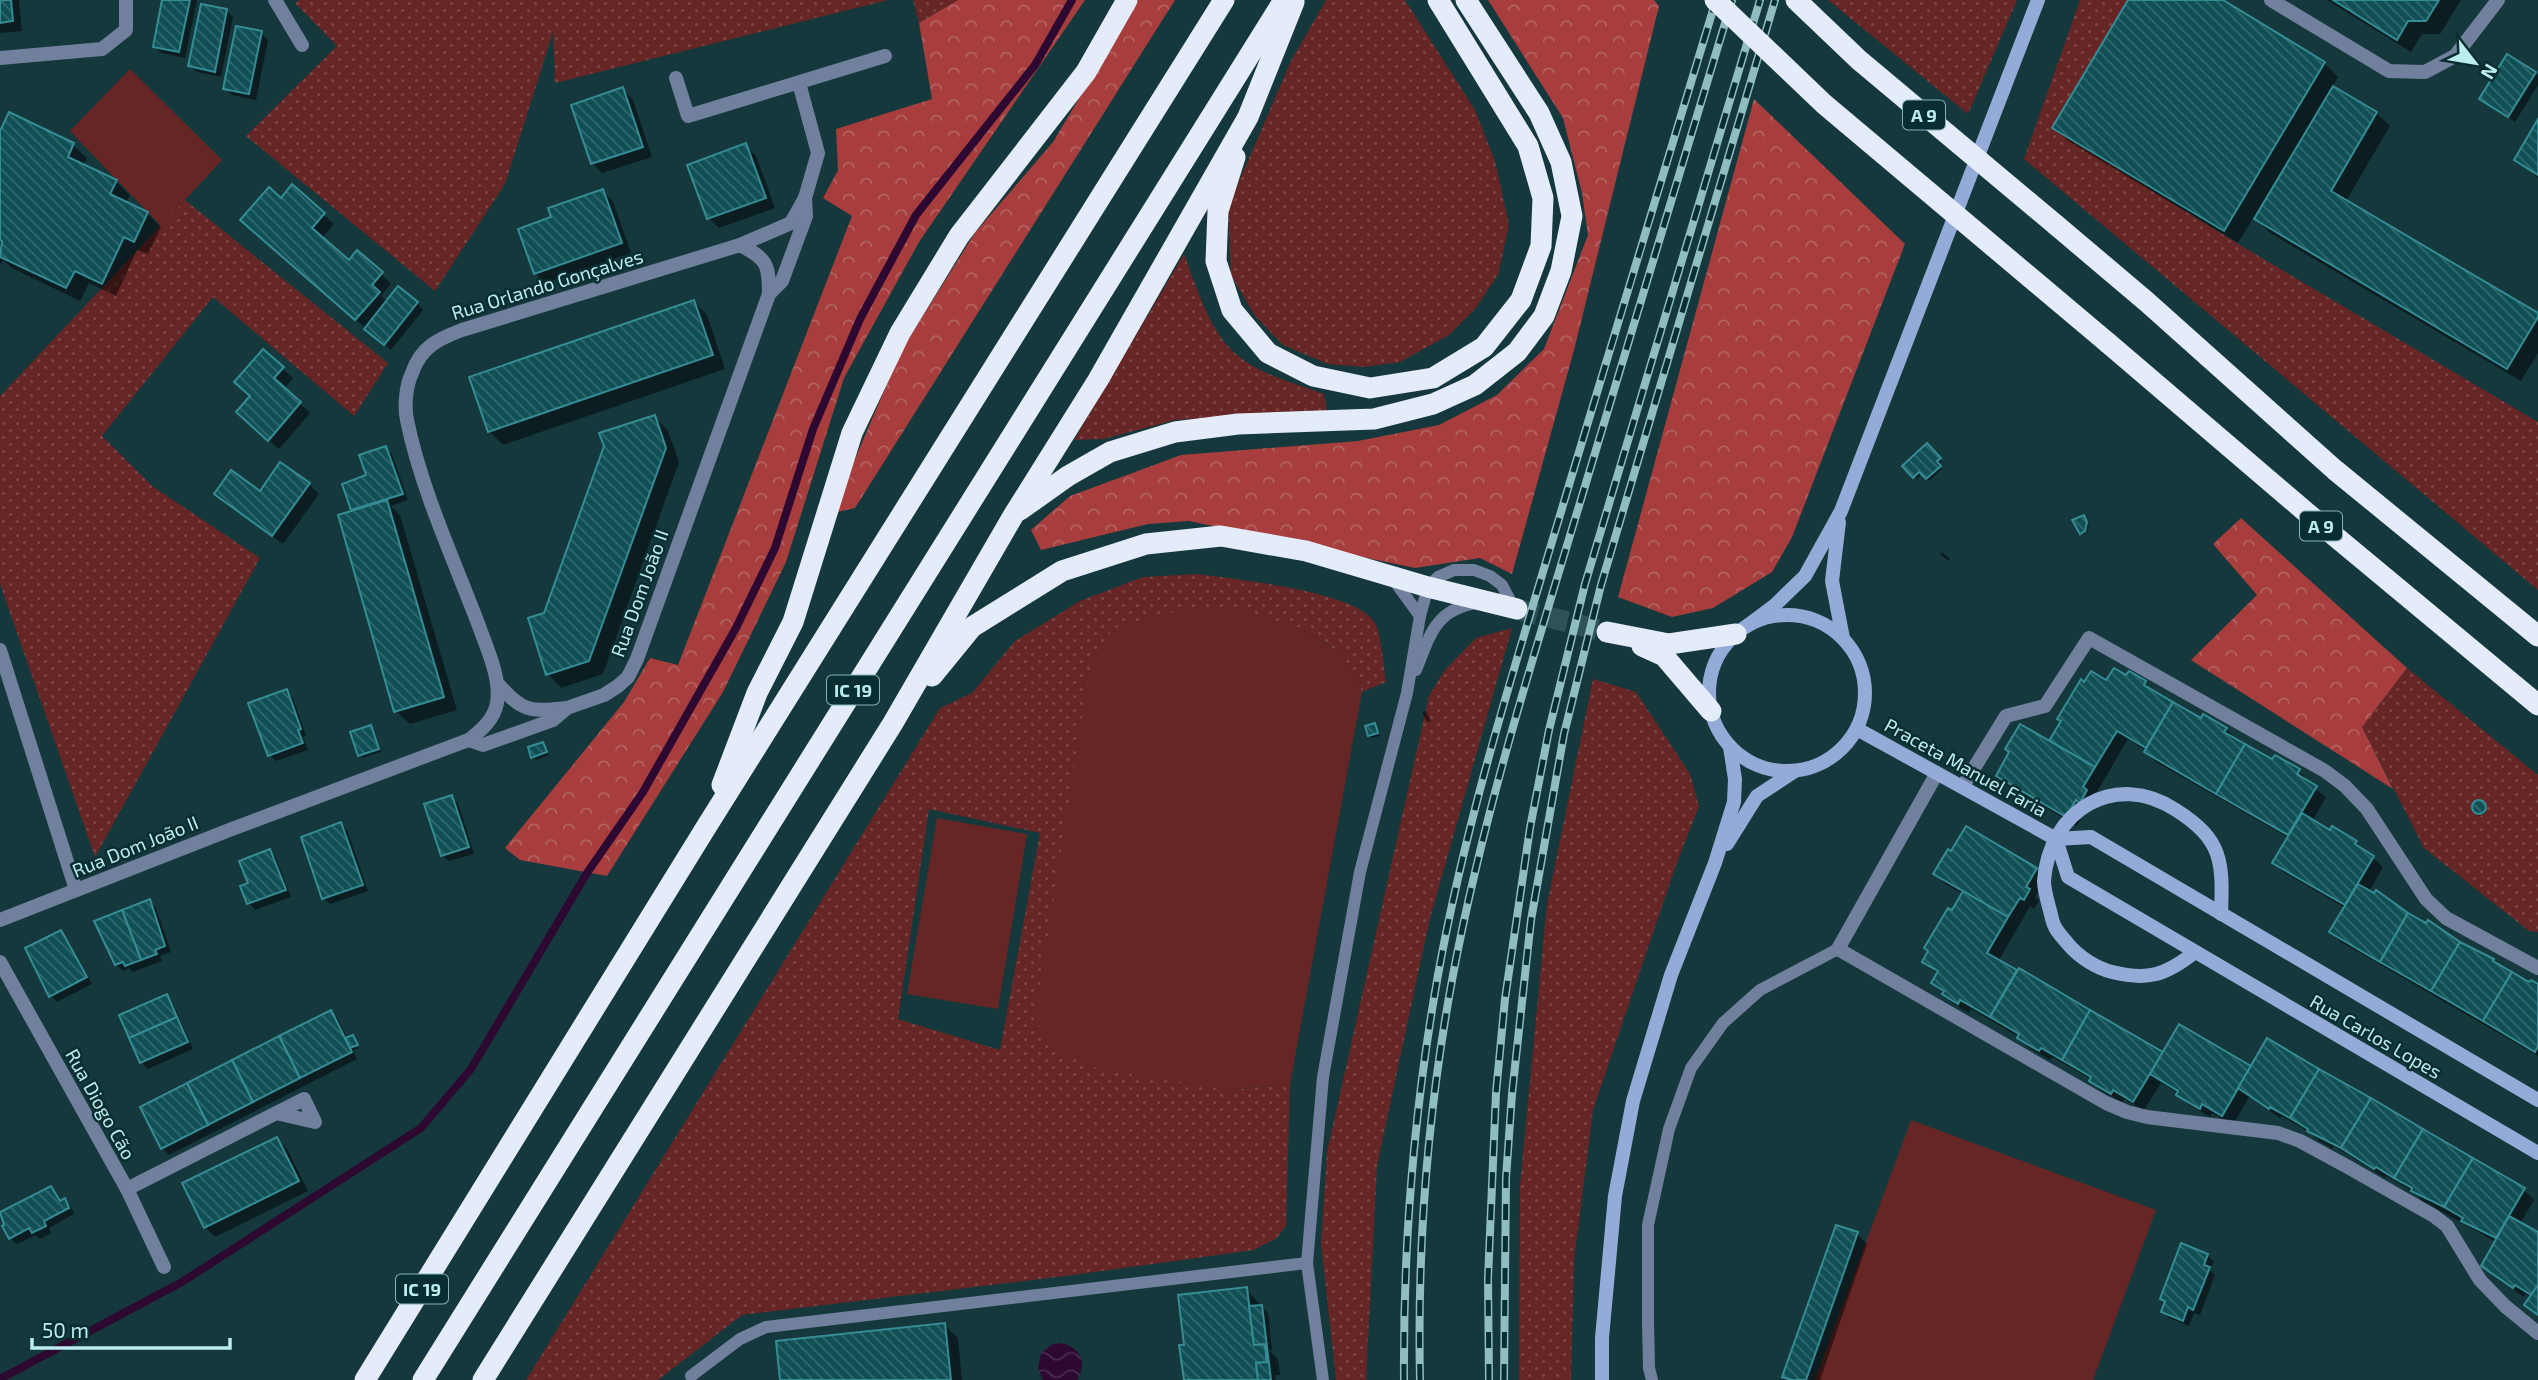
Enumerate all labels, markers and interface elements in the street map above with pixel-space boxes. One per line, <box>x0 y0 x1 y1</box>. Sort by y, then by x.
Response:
north arrow <box>2440 28 2510 98</box>
text: N <box>2477 60 2503 84</box>
road number: A 9 <box>1903 100 1945 130</box>
street label: Rua Orlando Gonçalves <box>448 244 646 325</box>
road number: A 9 <box>2300 512 2342 540</box>
street label: Rua Dom João II <box>605 526 673 660</box>
road number: IC 19 <box>827 676 879 704</box>
street label: Praceta Manuel Faria <box>1881 713 2051 821</box>
street label: Rua Dom João II <box>69 810 201 882</box>
street label: Rua Carlos Lopes <box>2306 989 2446 1083</box>
street label: Rua Diogo Cão <box>61 1045 141 1163</box>
road number: IC 19 <box>396 1274 448 1304</box>
scale bar <box>32 1306 229 1350</box>
text: 50 m <box>42 1317 89 1342</box>

